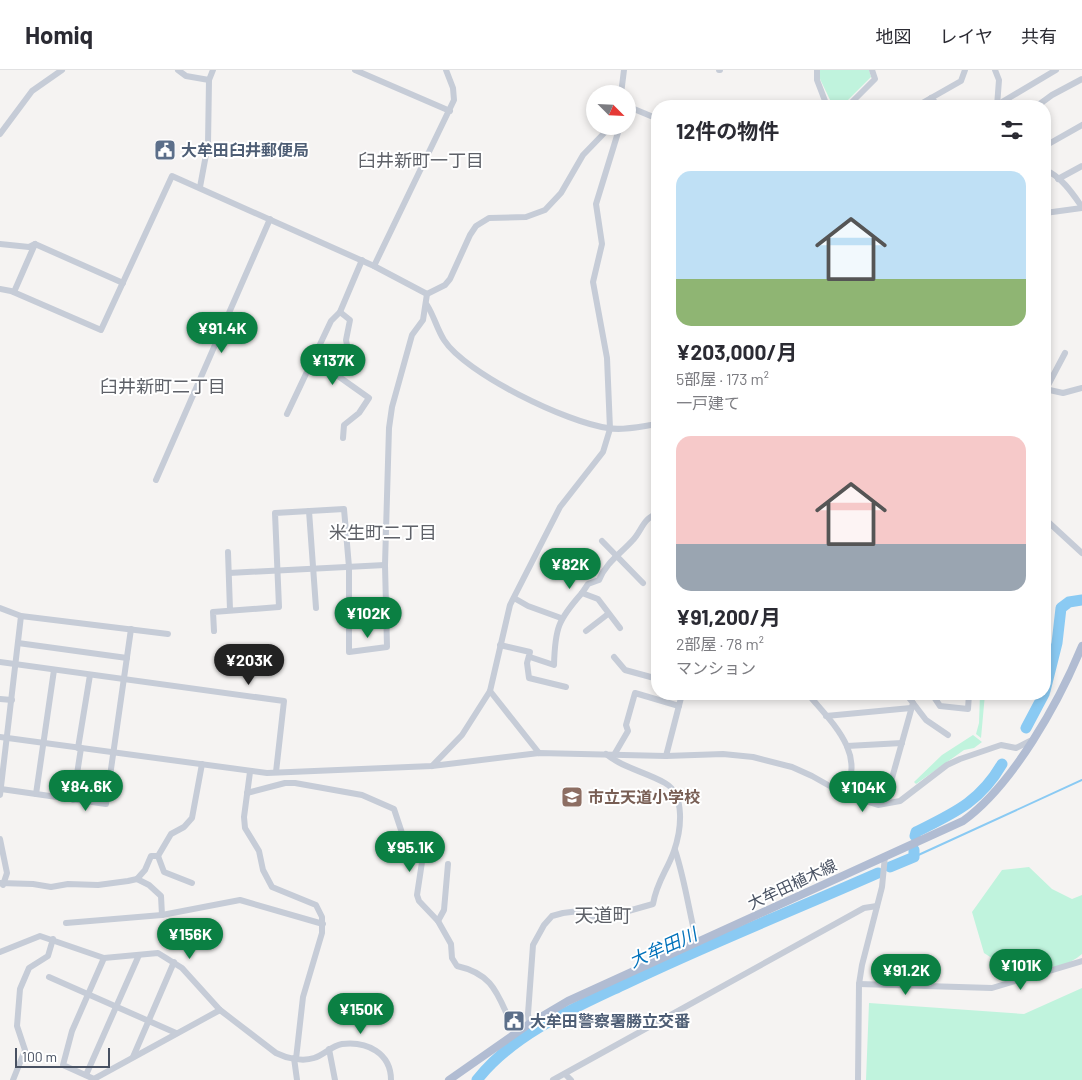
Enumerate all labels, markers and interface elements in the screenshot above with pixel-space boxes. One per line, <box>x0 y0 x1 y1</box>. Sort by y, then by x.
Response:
text: Homiq <box>25 20 93 49</box>
text: 地図 <box>876 25 912 47</box>
text: レイヤ <box>940 25 993 47</box>
text: 共有 <box>1021 25 1057 47</box>
north arrow <box>586 85 636 135</box>
map controls <box>586 85 636 135</box>
icon: filters <box>998 116 1026 144</box>
text: 12件の物件 <box>676 118 779 143</box>
public building icon: 大牟田臼井郵便局 <box>153 138 177 162</box>
place label: 大牟田臼井郵便局 <box>181 140 309 159</box>
district label: 臼井新町一丁目 <box>358 149 484 171</box>
icon: home <box>806 204 896 294</box>
pin: ¥91.4K <box>181 312 263 354</box>
text: ¥91.4K <box>198 318 246 337</box>
text: ¥203,000/月 <box>676 339 797 364</box>
pin: ¥137K <box>298 344 368 386</box>
text: ¥137K <box>311 350 355 369</box>
text: 5部屋 · 173 m² <box>676 369 769 388</box>
district label: 臼井新町二丁目 <box>100 375 226 397</box>
text: 一戸建て <box>676 393 740 412</box>
icon: home <box>806 469 896 559</box>
district label: 米生町二丁目 <box>329 521 437 543</box>
pin: ¥82K <box>540 548 600 590</box>
text: ¥82K <box>551 554 589 573</box>
pin: ¥102K <box>333 596 403 639</box>
text: ¥102K <box>346 603 390 622</box>
text: ¥91,200/月 <box>676 604 781 629</box>
text: 2部屋 · 78 m² <box>676 634 764 653</box>
pin: ¥203K <box>214 644 284 686</box>
text: ¥203K <box>225 650 273 669</box>
text: マンション <box>676 658 756 677</box>
pin: ¥84.6K <box>45 770 127 812</box>
pin: ¥104K <box>828 770 898 813</box>
text: ¥84.6K <box>60 776 112 795</box>
text: ¥104K <box>840 777 886 796</box>
school or university icon: 市立天道小学校 <box>560 785 584 809</box>
place label: 市立天道小学校 <box>588 787 700 806</box>
pin: ¥95.1K <box>369 830 451 873</box>
text: ¥95.1K <box>386 837 434 856</box>
street label: 大牟田植木線 <box>744 855 839 912</box>
district label: 天道町 <box>574 903 632 926</box>
pin: ¥156K <box>155 918 225 960</box>
water label: 大牟田川 <box>625 922 702 972</box>
text: ¥156K <box>168 924 212 943</box>
pin: ¥101K <box>986 948 1056 991</box>
pin: ¥91.2K <box>865 954 947 996</box>
text: ¥101K <box>1000 955 1042 974</box>
text: ¥91.2K <box>882 960 930 979</box>
pin: ¥150K <box>326 992 396 1035</box>
text: ¥150K <box>339 999 383 1018</box>
public building icon: 大牟田警察署勝立交番 <box>502 1009 526 1033</box>
place label: 大牟田警察署勝立交番 <box>530 1011 690 1030</box>
scale bar <box>15 1045 110 1068</box>
text: 100 m <box>22 1048 57 1065</box>

